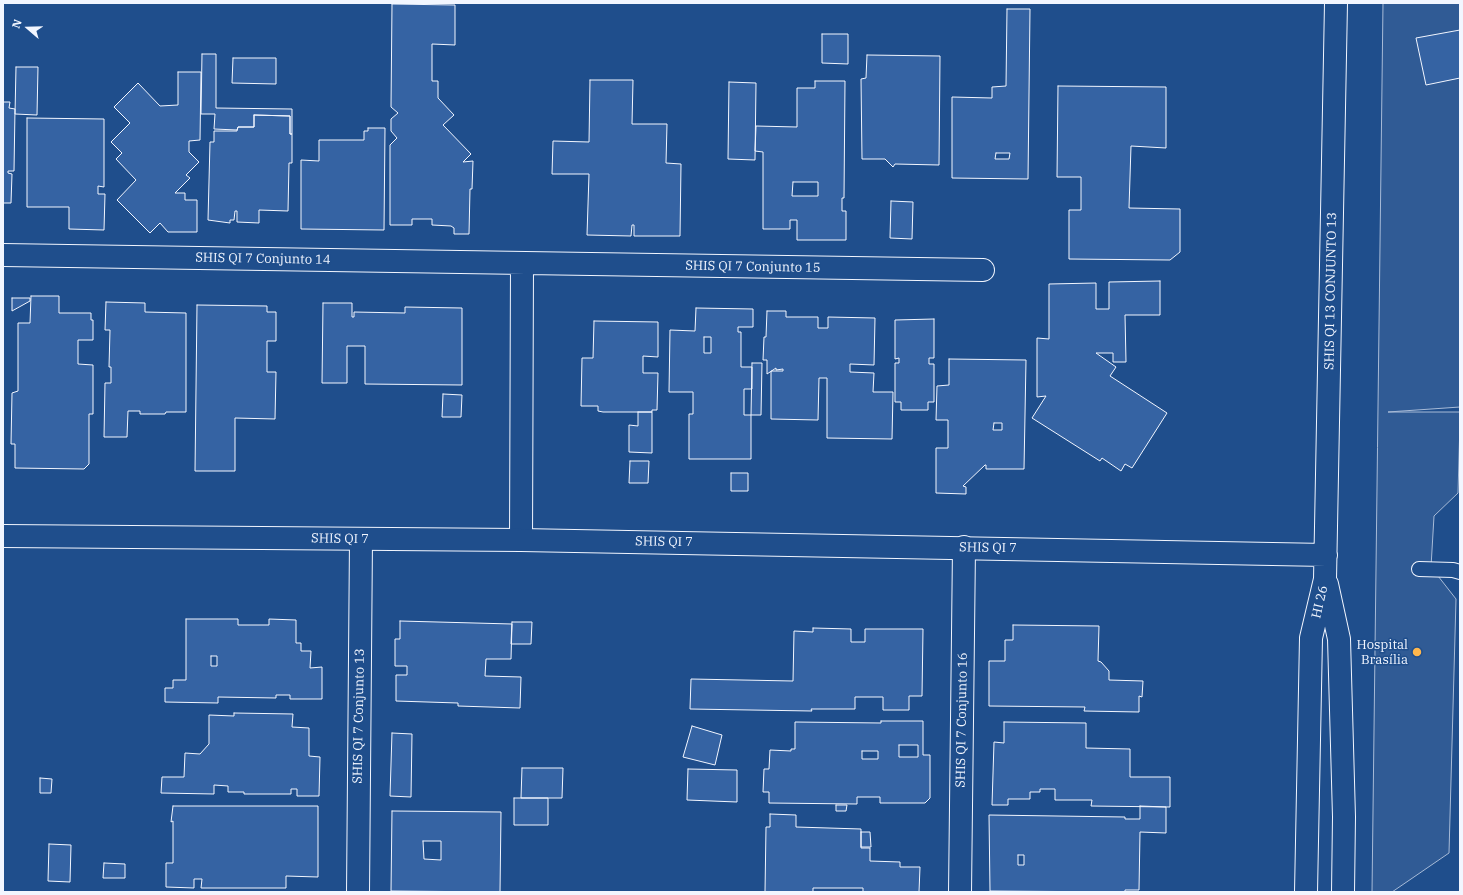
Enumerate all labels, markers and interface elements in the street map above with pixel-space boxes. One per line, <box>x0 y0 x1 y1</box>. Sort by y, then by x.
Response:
north arrow <box>8 8 48 48</box>
text: N <box>9 17 25 30</box>
street label: SHIS QI 13 CONJUNTO 13 <box>1322 212 1340 370</box>
street label: SHIS QI 7 Conjunto 14 <box>195 250 331 268</box>
street label: SHIS QI 7 Conjunto 15 <box>685 258 821 276</box>
street label: SHIS QI 7 <box>311 531 369 547</box>
street label: SHIS QI 7 <box>635 534 693 550</box>
street label: SHIS QI 7 <box>959 540 1017 556</box>
street label: HI 26 <box>1309 584 1331 620</box>
place label: Hospital Brasília <box>1356 637 1408 668</box>
marker: Hospital Brasília <box>1411 646 1423 658</box>
street label: SHIS QI 7 Conjunto 13 <box>350 648 368 784</box>
street label: SHIS QI 7 Conjunto 16 <box>953 652 971 788</box>

